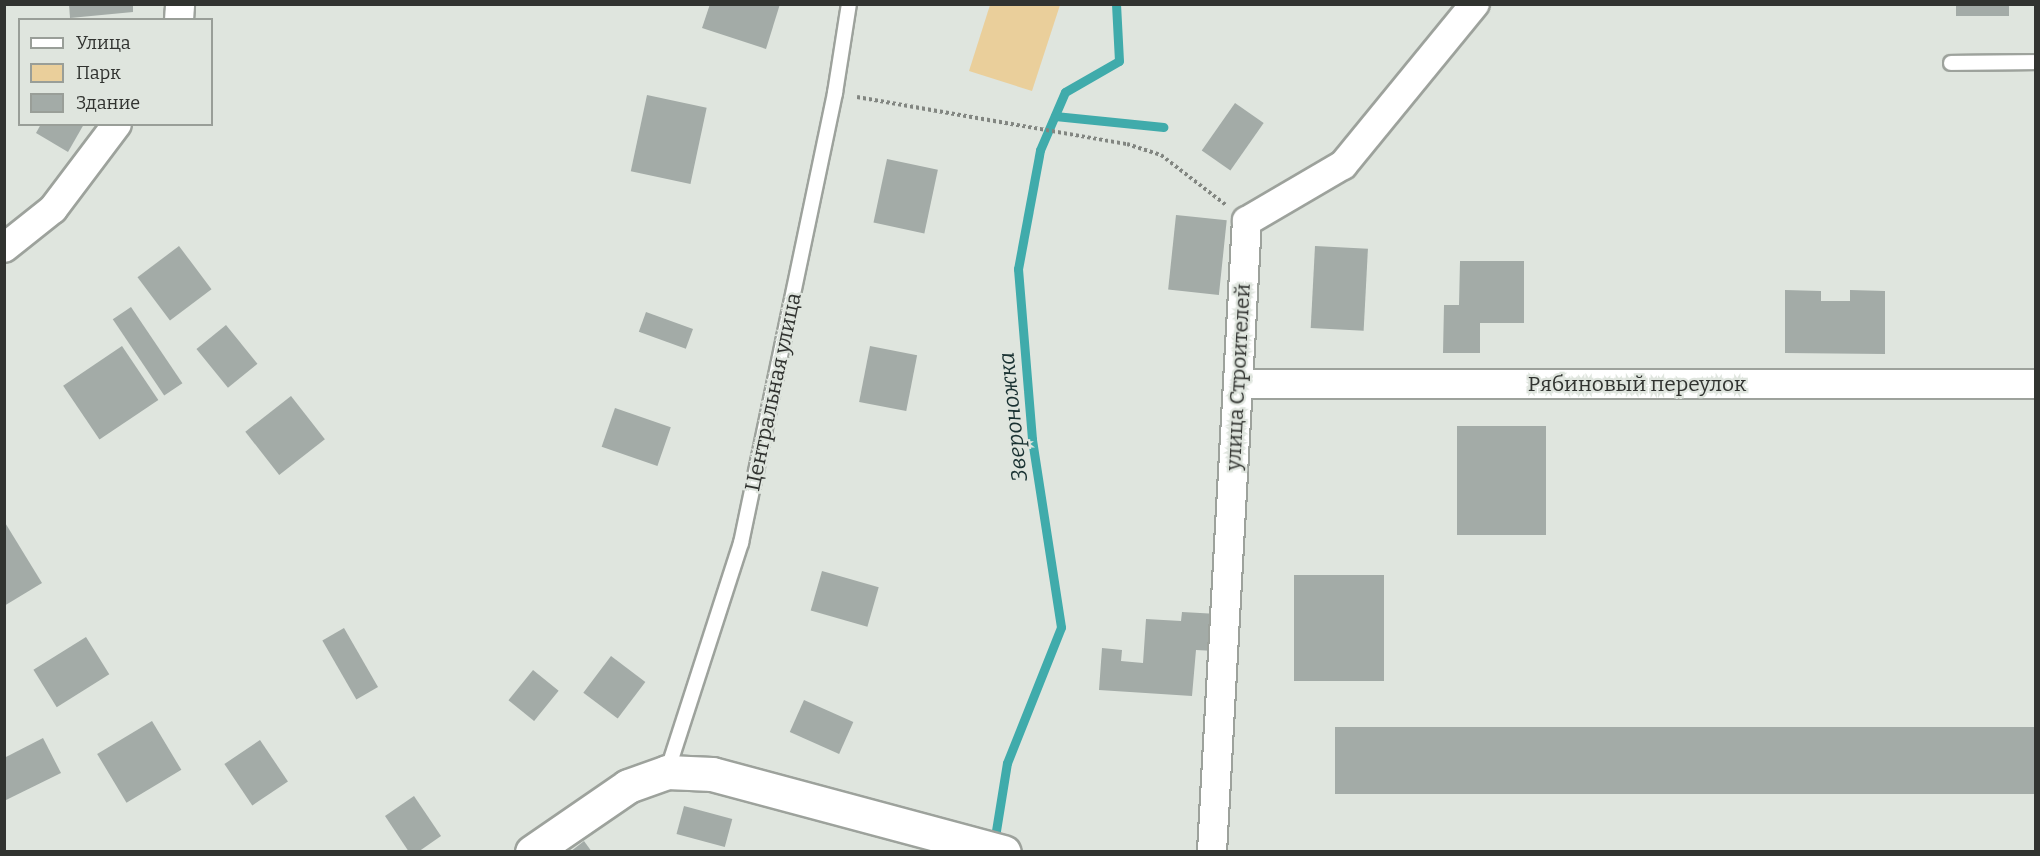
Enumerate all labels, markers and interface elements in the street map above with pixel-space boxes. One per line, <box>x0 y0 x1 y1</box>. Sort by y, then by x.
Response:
legend <box>18 18 213 126</box>
text: Улица <box>76 32 131 54</box>
text: Парк <box>76 62 121 84</box>
text: Здание <box>76 92 140 114</box>
street label: улица Строителей <box>1221 283 1255 471</box>
street label: Центральная улица <box>740 290 806 494</box>
water label: Звероножка <box>993 351 1033 483</box>
street label: Рябиновый переулок <box>1528 371 1746 397</box>

